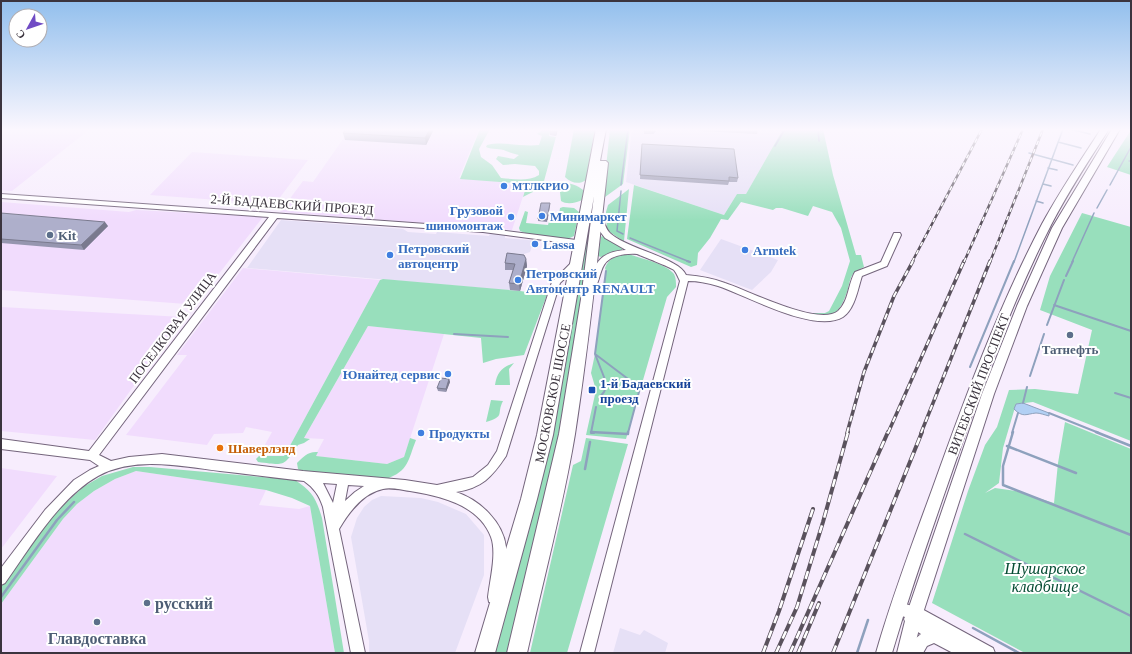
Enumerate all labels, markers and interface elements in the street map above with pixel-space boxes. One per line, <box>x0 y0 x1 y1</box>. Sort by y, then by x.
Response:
north arrow <box>8 8 48 48</box>
text: С <box>13 27 27 41</box>
place label: МТЛКРИО <box>512 180 570 192</box>
marker: МТЛКРИО <box>499 181 509 191</box>
street label: 2-Й БАДАЕВСКИЙ ПРОЕЗД <box>210 191 374 218</box>
place label: Грузовой шиномонтаж <box>426 203 504 233</box>
place label: Минимаркет <box>550 209 627 224</box>
marker: Минимаркет <box>537 211 547 221</box>
marker: Грузовой шиномонтаж <box>506 212 516 222</box>
place label: Kit <box>58 228 77 243</box>
marker: Kit <box>45 230 55 240</box>
place label: Lassa <box>543 237 575 252</box>
marker: Lassa <box>530 239 540 249</box>
place label: Петровский автоцентр <box>398 241 470 271</box>
place label: Armtek <box>753 243 797 258</box>
marker: Armtek <box>740 245 750 255</box>
marker: Петровский автоцентр <box>385 250 395 260</box>
place label: Петровский Автоцентр RENAULT <box>526 266 655 296</box>
street label: ПОСЕЛКОВАЯ УЛИЦА <box>126 268 220 386</box>
marker: Петровский Автоцентр RENAULT <box>513 275 523 285</box>
street label: ВИТЕБСКИЙ ПРОСПЕКТ <box>945 312 1012 457</box>
street label: МОСКОВСКОЕ ШОССЕ <box>532 322 573 464</box>
marker: Татнефть <box>1065 330 1075 340</box>
place label: Татнефть <box>1042 342 1098 357</box>
place label: Юнайтед сервис <box>343 367 440 382</box>
marker: Юнайтед сервис <box>443 369 453 379</box>
place label: 1-й Бадаевский проезд <box>600 376 691 406</box>
marker: 1-й Бадаевский проезд <box>587 385 597 395</box>
place label: Продукты <box>429 426 490 441</box>
marker: Продукты <box>416 428 426 438</box>
place label: Шаверлэнд <box>228 441 296 456</box>
marker: Шаверлэнд <box>215 443 225 453</box>
park label: Шушарское кладбище <box>1004 560 1085 596</box>
place label: русский <box>155 595 213 613</box>
marker: русский <box>142 598 152 608</box>
marker: Главдоставка <box>92 617 102 627</box>
place label: Главдоставка <box>48 630 146 647</box>

